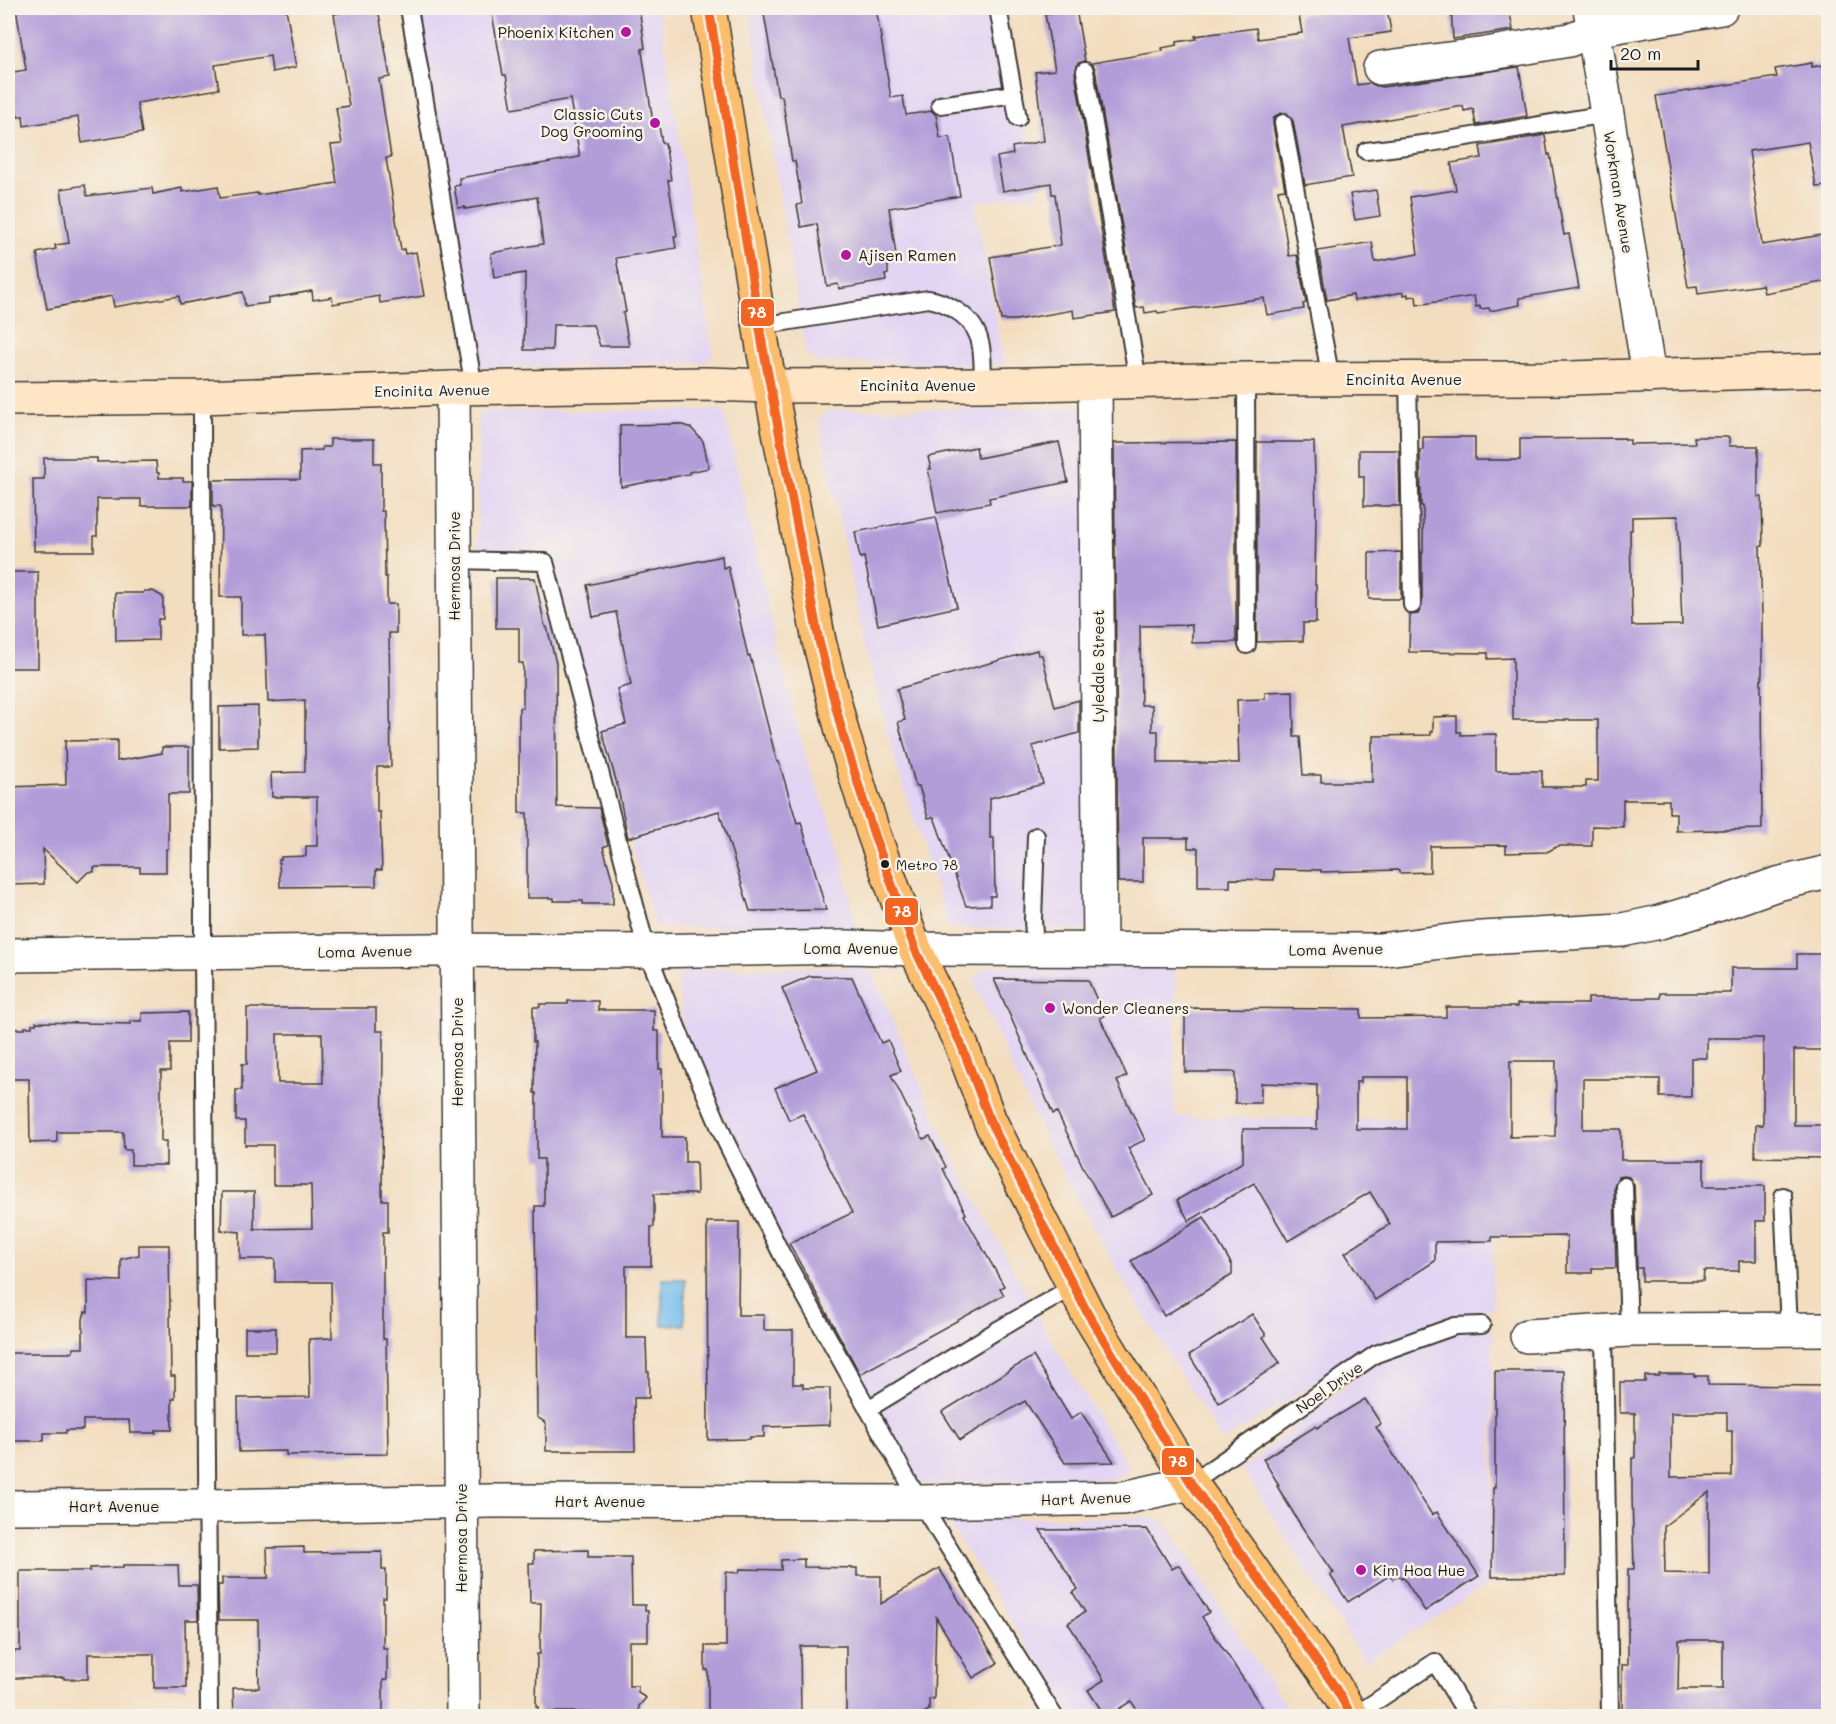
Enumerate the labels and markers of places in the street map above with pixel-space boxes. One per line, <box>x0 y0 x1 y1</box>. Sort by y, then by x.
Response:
place label: Phoenix Kitchen <box>498 22 614 42</box>
marker: Phoenix Kitchen <box>619 25 633 39</box>
place label: Classic Cuts Dog Grooming <box>540 104 643 141</box>
marker: Classic Cuts Dog Grooming <box>648 116 662 130</box>
place label: Ajisen Ramen <box>858 245 956 265</box>
marker: Ajisen Ramen <box>839 248 853 262</box>
place label: Metro 78 <box>896 855 958 874</box>
marker: Metro 78 <box>879 858 891 870</box>
place label: Wonder Cleaners <box>1062 998 1189 1018</box>
marker: Wonder Cleaners <box>1043 1001 1057 1015</box>
place label: Kim Hoa Hue <box>1373 1560 1465 1580</box>
marker: Kim Hoa Hue <box>1354 1563 1368 1577</box>

